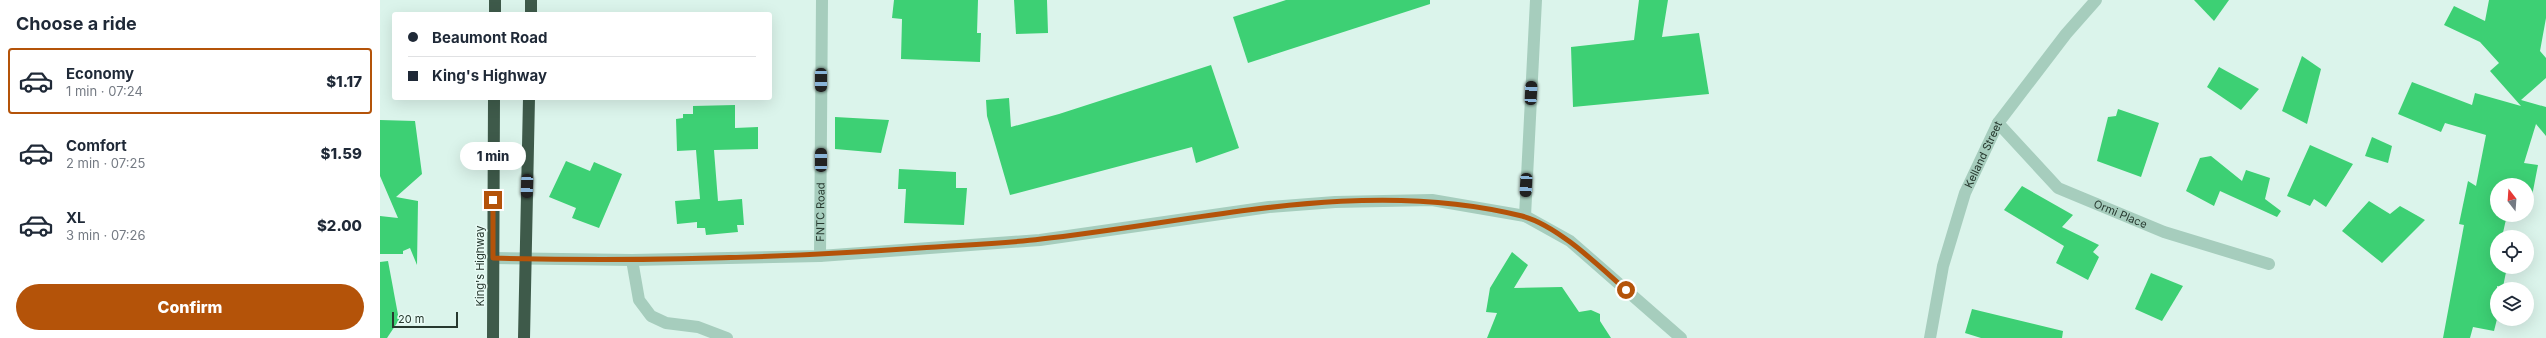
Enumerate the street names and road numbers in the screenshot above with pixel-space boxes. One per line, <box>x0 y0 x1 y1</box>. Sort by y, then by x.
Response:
street label: Kelland Street <box>1961 118 2005 190</box>
street label: FNTC Road <box>813 182 828 242</box>
street label: Ormi Place <box>2091 197 2149 231</box>
street label: King's Highway <box>473 226 487 306</box>

